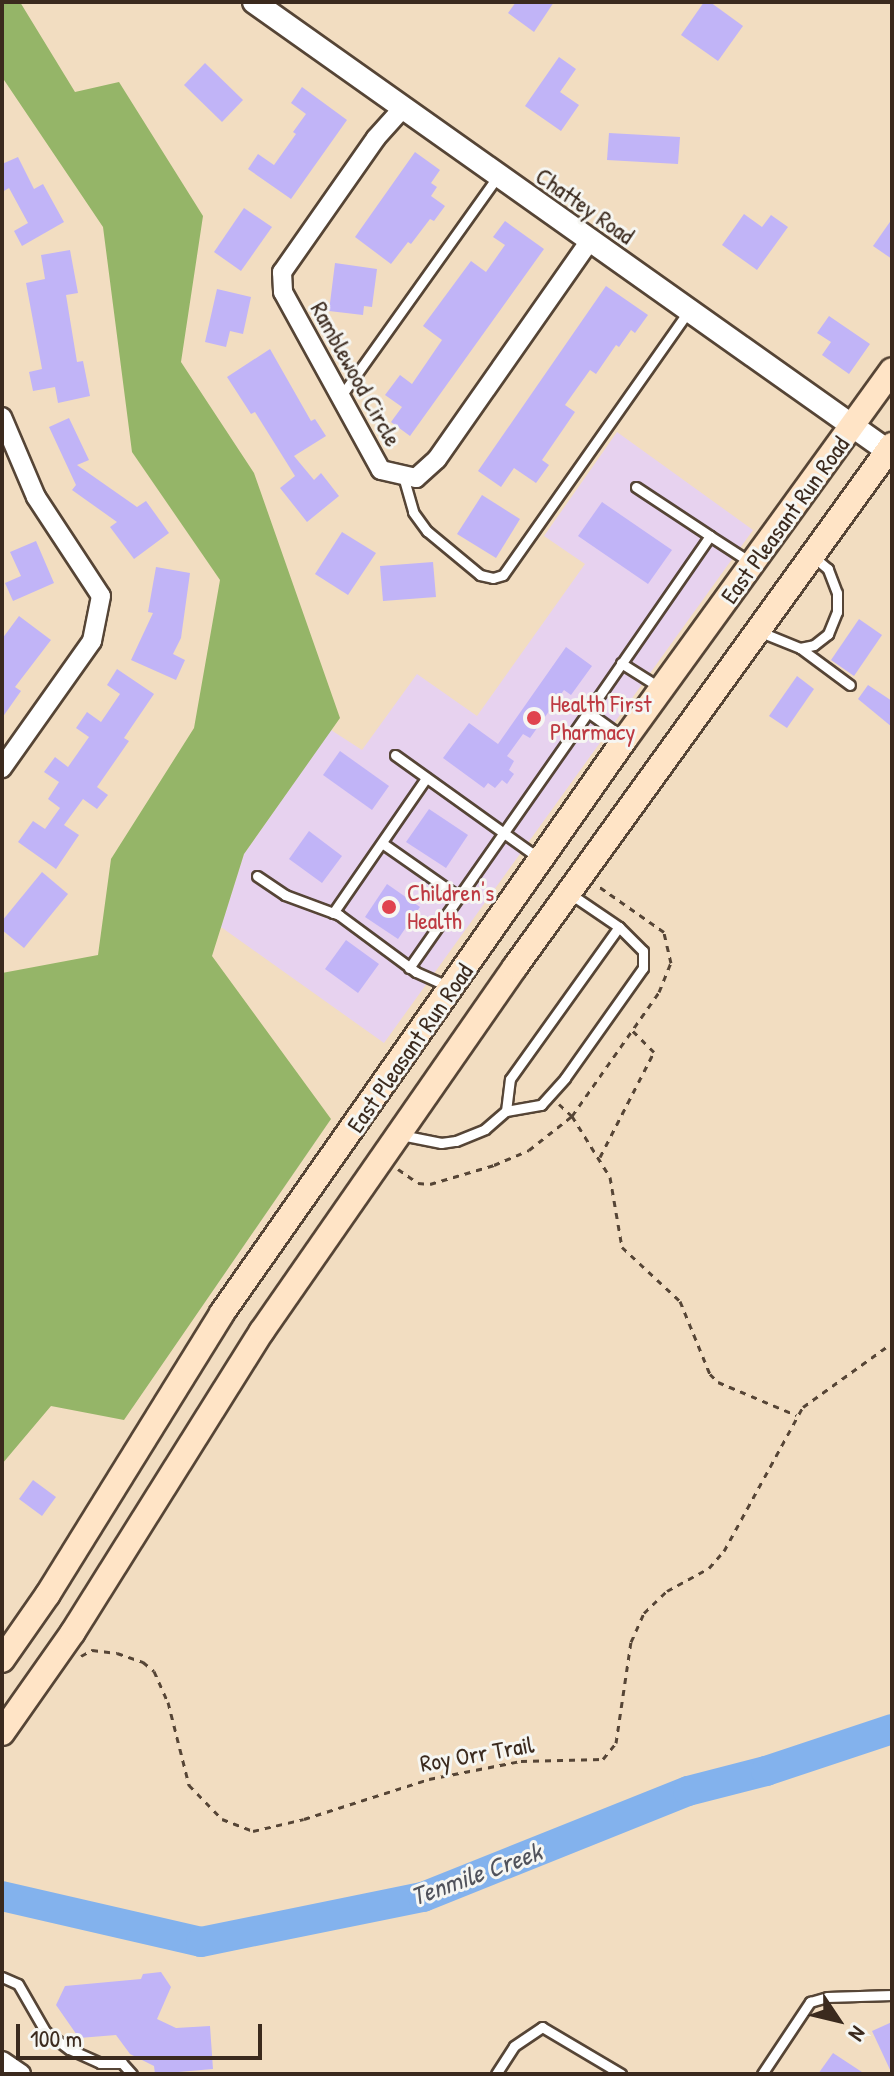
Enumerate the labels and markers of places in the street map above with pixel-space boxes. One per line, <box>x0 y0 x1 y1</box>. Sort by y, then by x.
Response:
place label: Health First Pharmacy <box>550 690 652 746</box>
marker: Health First Pharmacy <box>525 709 543 727</box>
place label: Children's Health <box>407 879 494 935</box>
marker: Children's Health <box>378 896 400 918</box>

